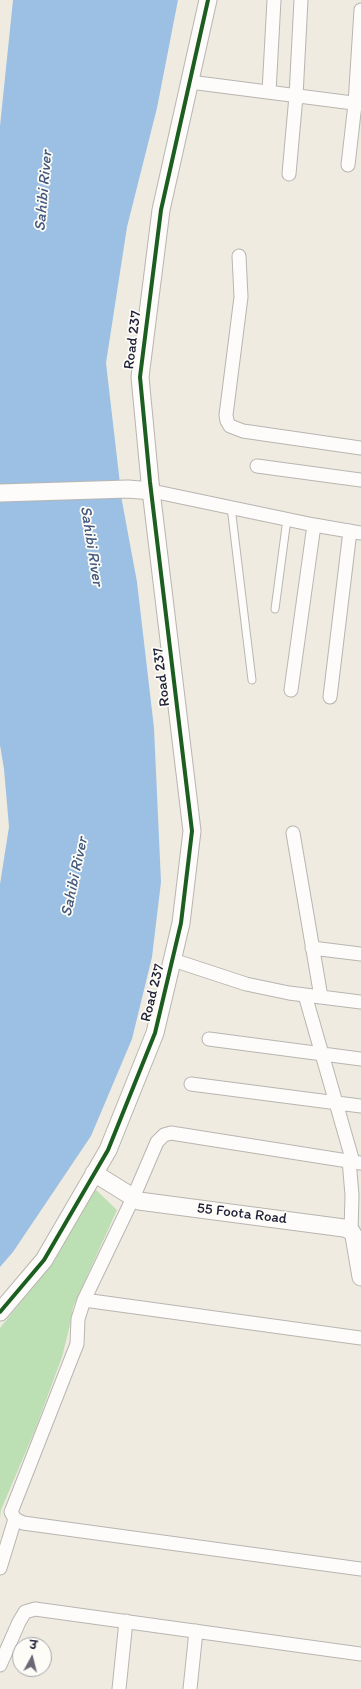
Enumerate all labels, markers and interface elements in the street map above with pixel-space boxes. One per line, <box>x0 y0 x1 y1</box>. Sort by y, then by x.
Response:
water label: Sahibi River <box>31 150 57 232</box>
street label: Road 237 <box>120 310 146 370</box>
water label: Sahibi River <box>75 505 107 587</box>
street label: Road 237 <box>149 647 175 707</box>
water label: Sahibi River <box>57 835 93 919</box>
street label: Road 237 <box>137 962 169 1024</box>
street label: 55 Foota Road <box>196 1200 288 1228</box>
north arrow <box>12 1637 52 1677</box>
text: उ <box>29 1639 38 1652</box>

